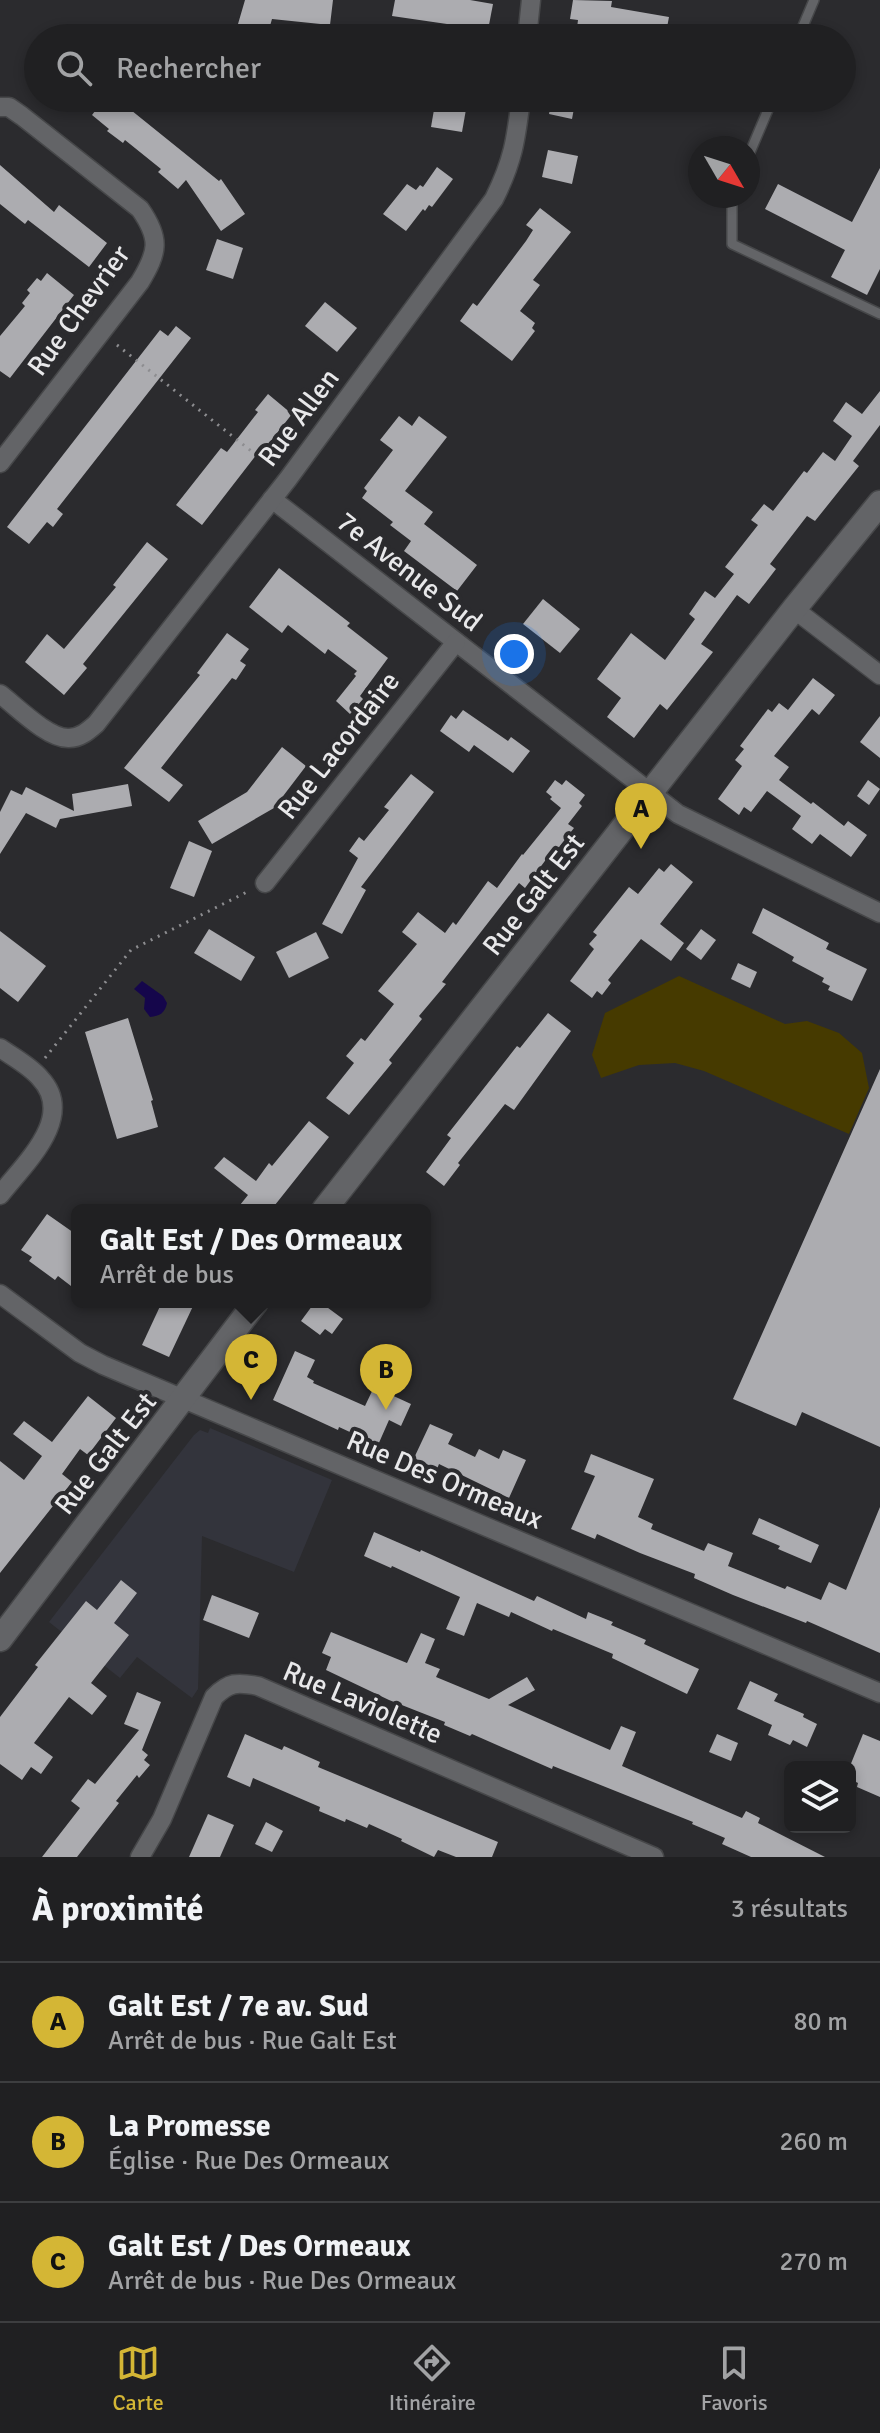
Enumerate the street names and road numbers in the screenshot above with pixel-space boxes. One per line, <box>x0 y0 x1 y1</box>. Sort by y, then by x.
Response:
street label: Rue Chevrier <box>20 238 138 382</box>
street label: Rue Allen <box>251 362 347 473</box>
street label: 7e Avenue Sud <box>330 505 489 639</box>
street label: Rue Lacordaire <box>271 665 407 826</box>
street label: Rue Galt Est <box>476 827 592 962</box>
street label: Rue Galt Est <box>48 1386 164 1521</box>
street label: Rue Des Ormeaux <box>341 1423 548 1537</box>
street label: Rue Laviolette <box>278 1654 447 1752</box>

